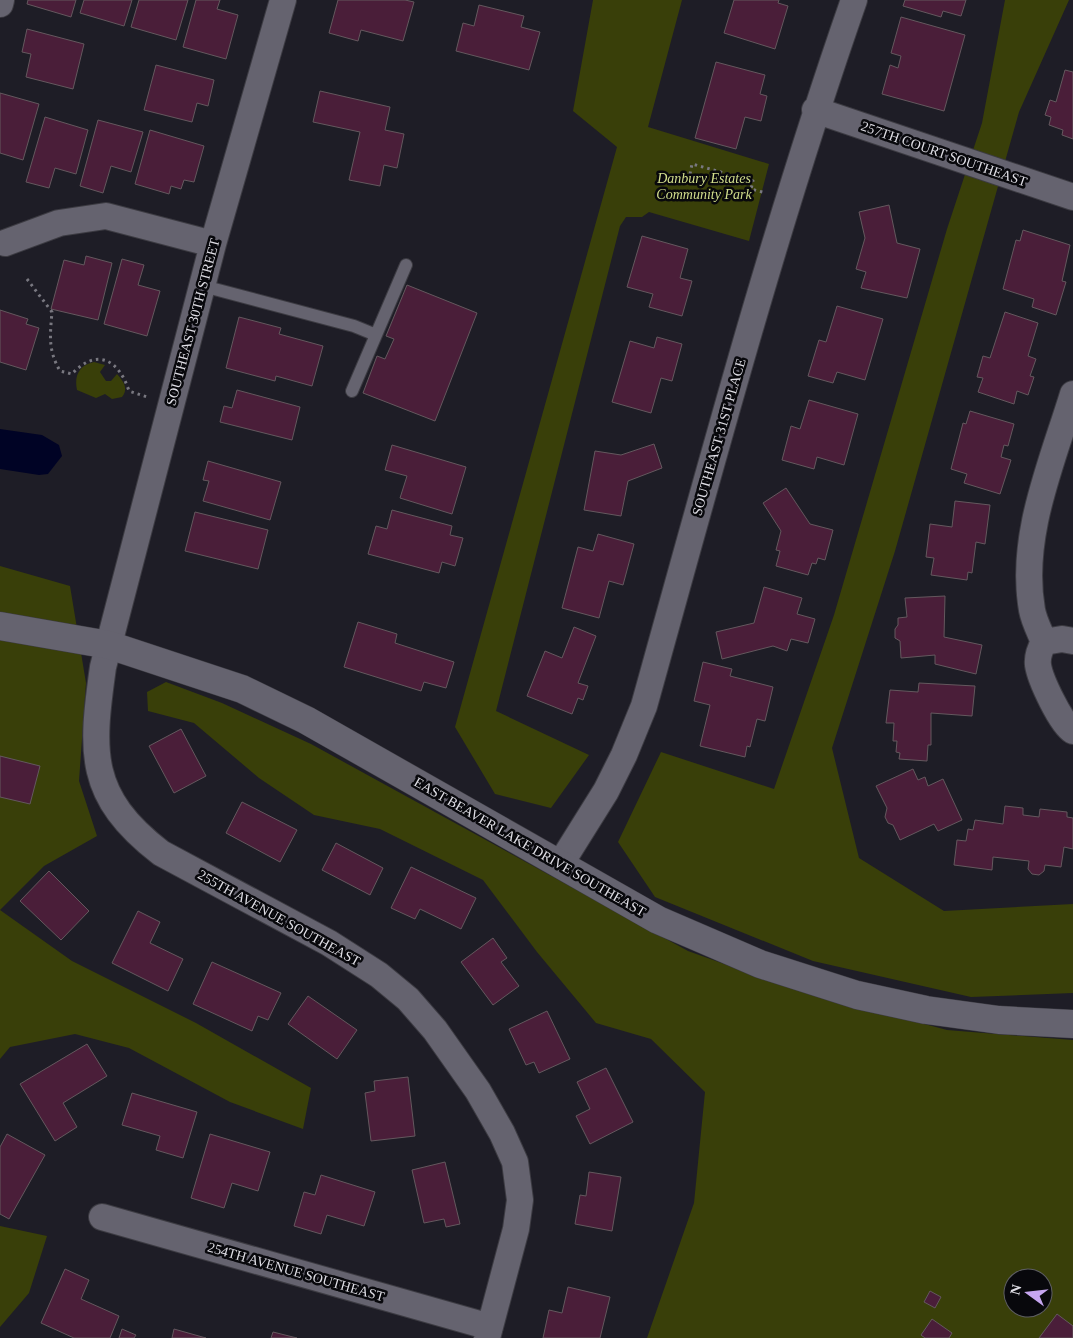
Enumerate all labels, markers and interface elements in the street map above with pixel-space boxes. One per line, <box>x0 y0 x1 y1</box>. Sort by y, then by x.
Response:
street label: 257TH COURT SOUTHEAST <box>859 118 1029 190</box>
park label: Danbury Estates Community Park <box>656 171 752 202</box>
street label: SOUTHEAST 30TH STREET <box>163 236 223 407</box>
street label: SOUTHEAST 31ST PLACE <box>689 357 749 517</box>
street label: EAST BEAVER LAKE DRIVE SOUTHEAST <box>412 774 649 920</box>
street label: 255TH AVENUE SOUTHEAST <box>195 867 363 969</box>
street label: 254TH AVENUE SOUTHEAST <box>206 1240 387 1305</box>
north arrow <box>1003 1268 1053 1318</box>
text: N <box>1007 1283 1024 1297</box>

